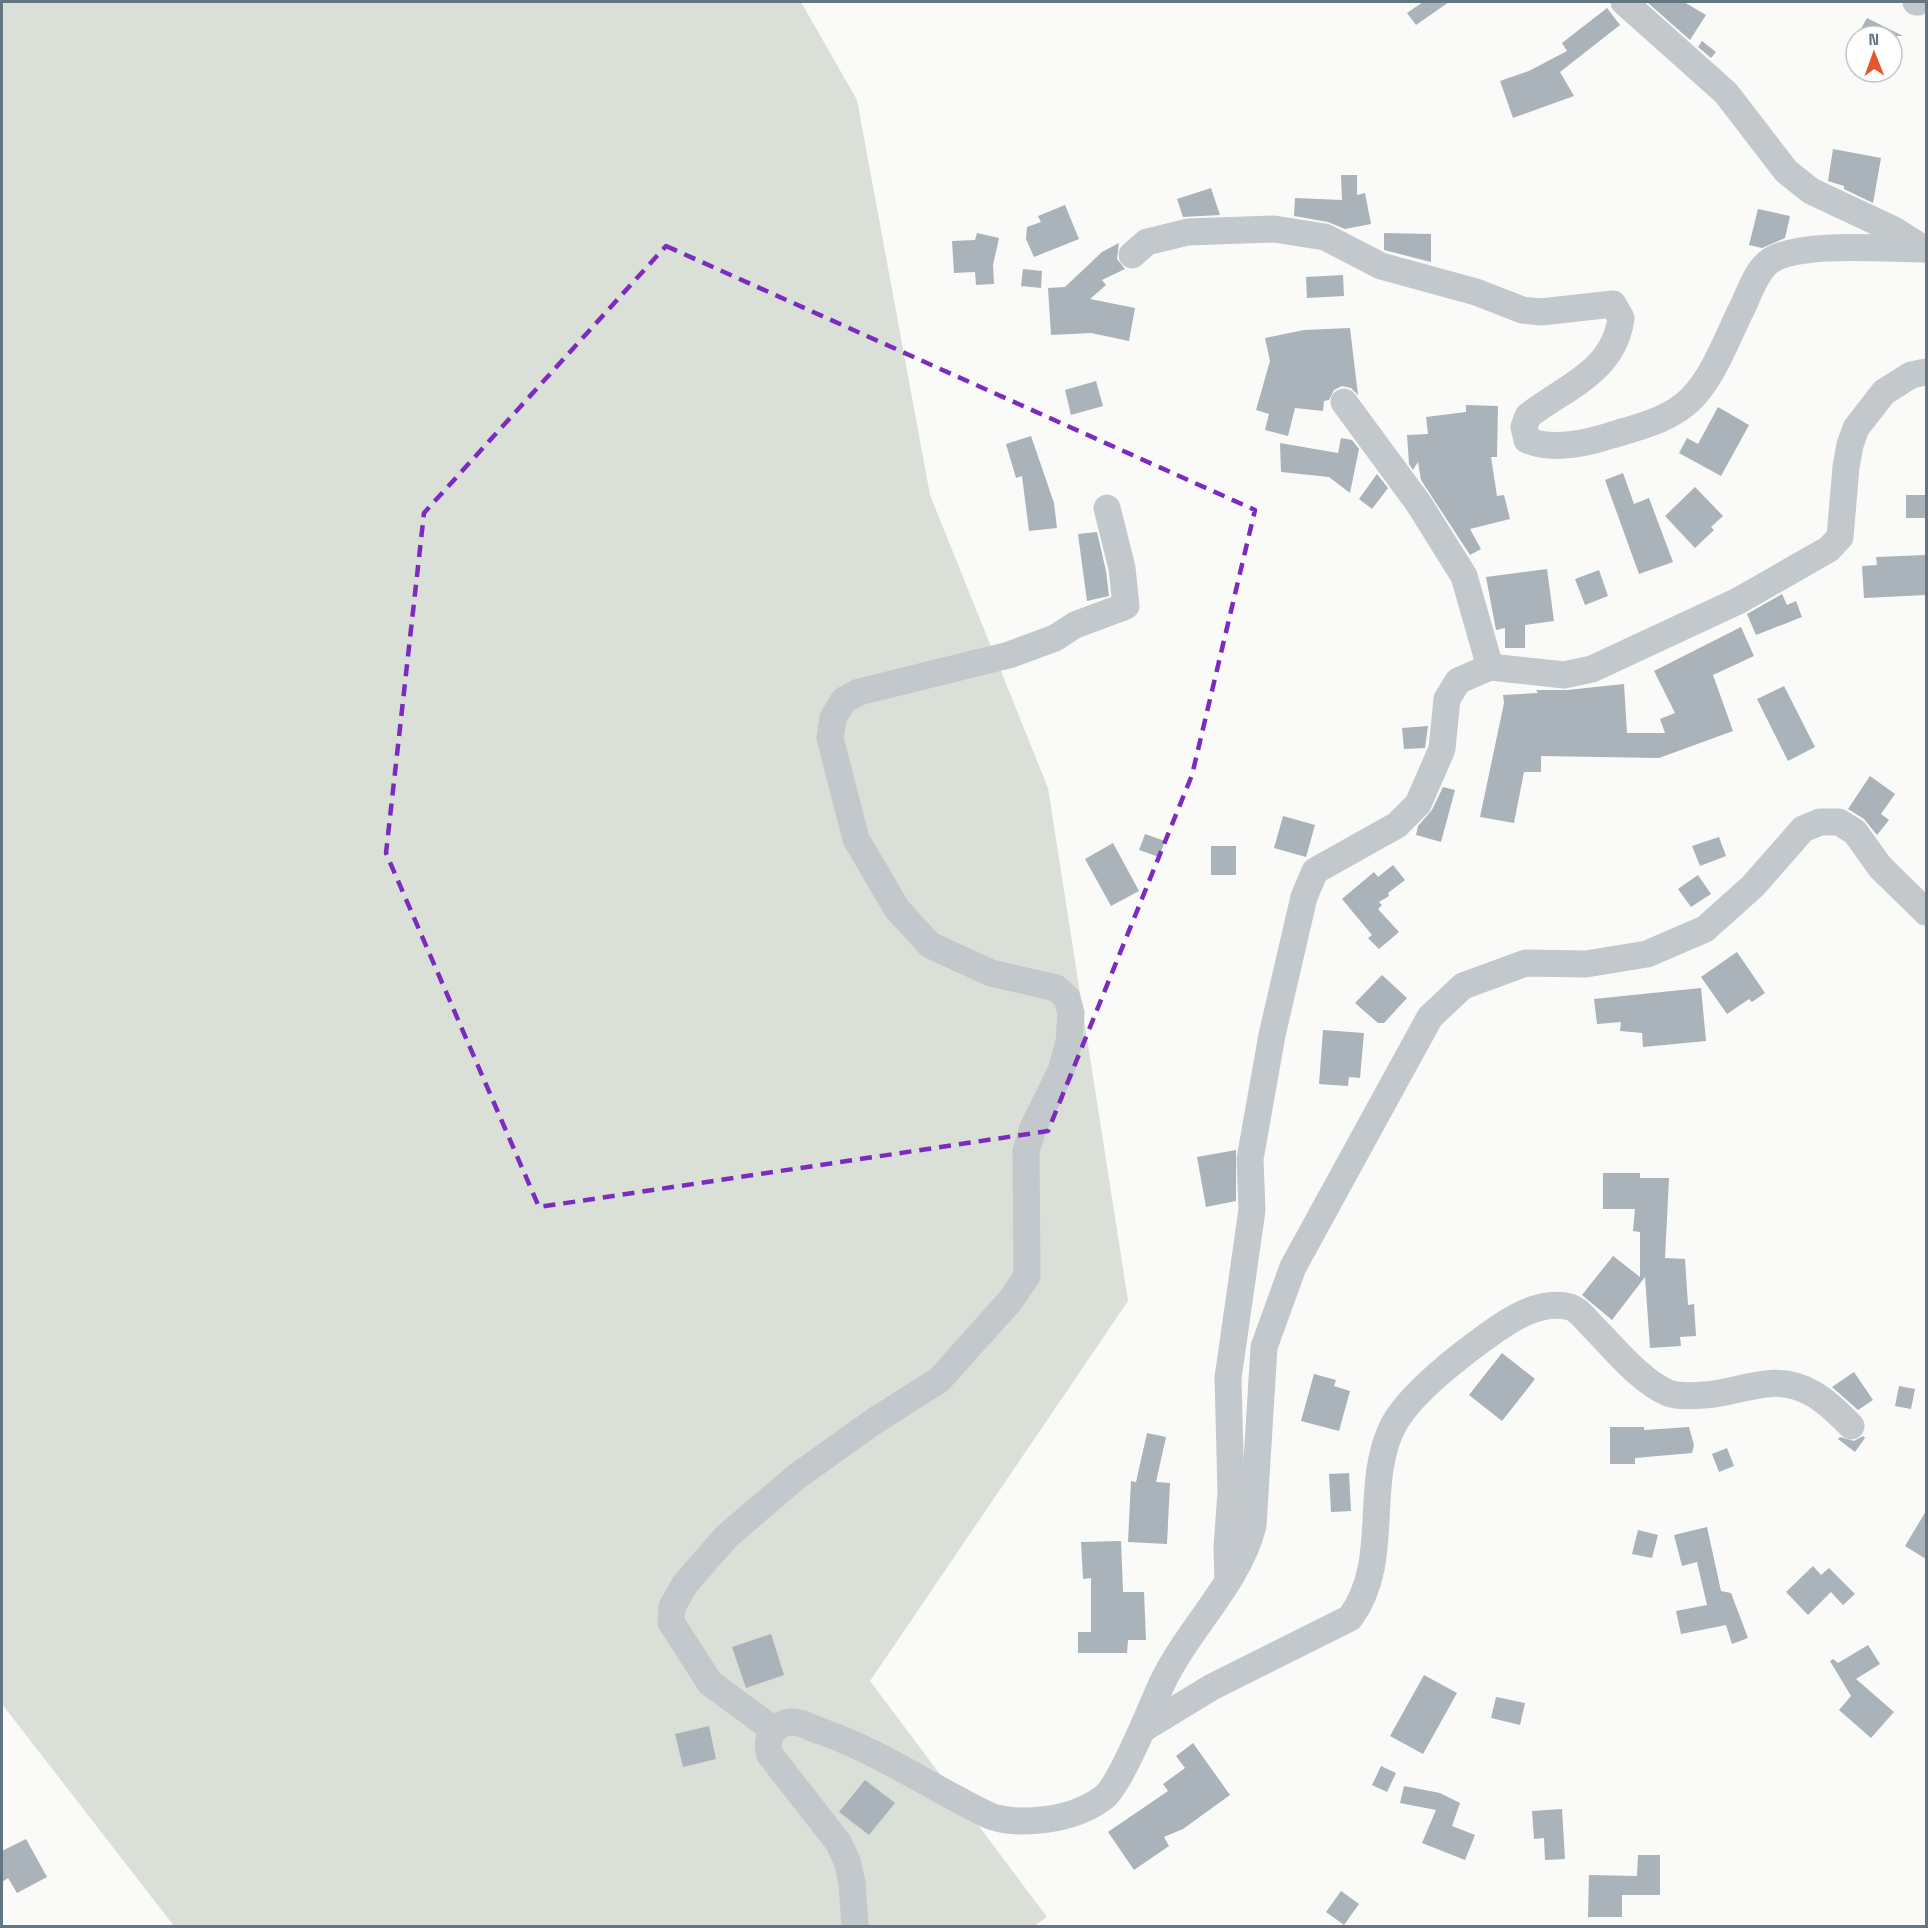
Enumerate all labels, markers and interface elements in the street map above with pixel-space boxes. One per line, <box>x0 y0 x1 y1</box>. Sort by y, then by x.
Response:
north arrow <box>1844 24 1904 84</box>
text: N <box>1868 29 1879 50</box>

